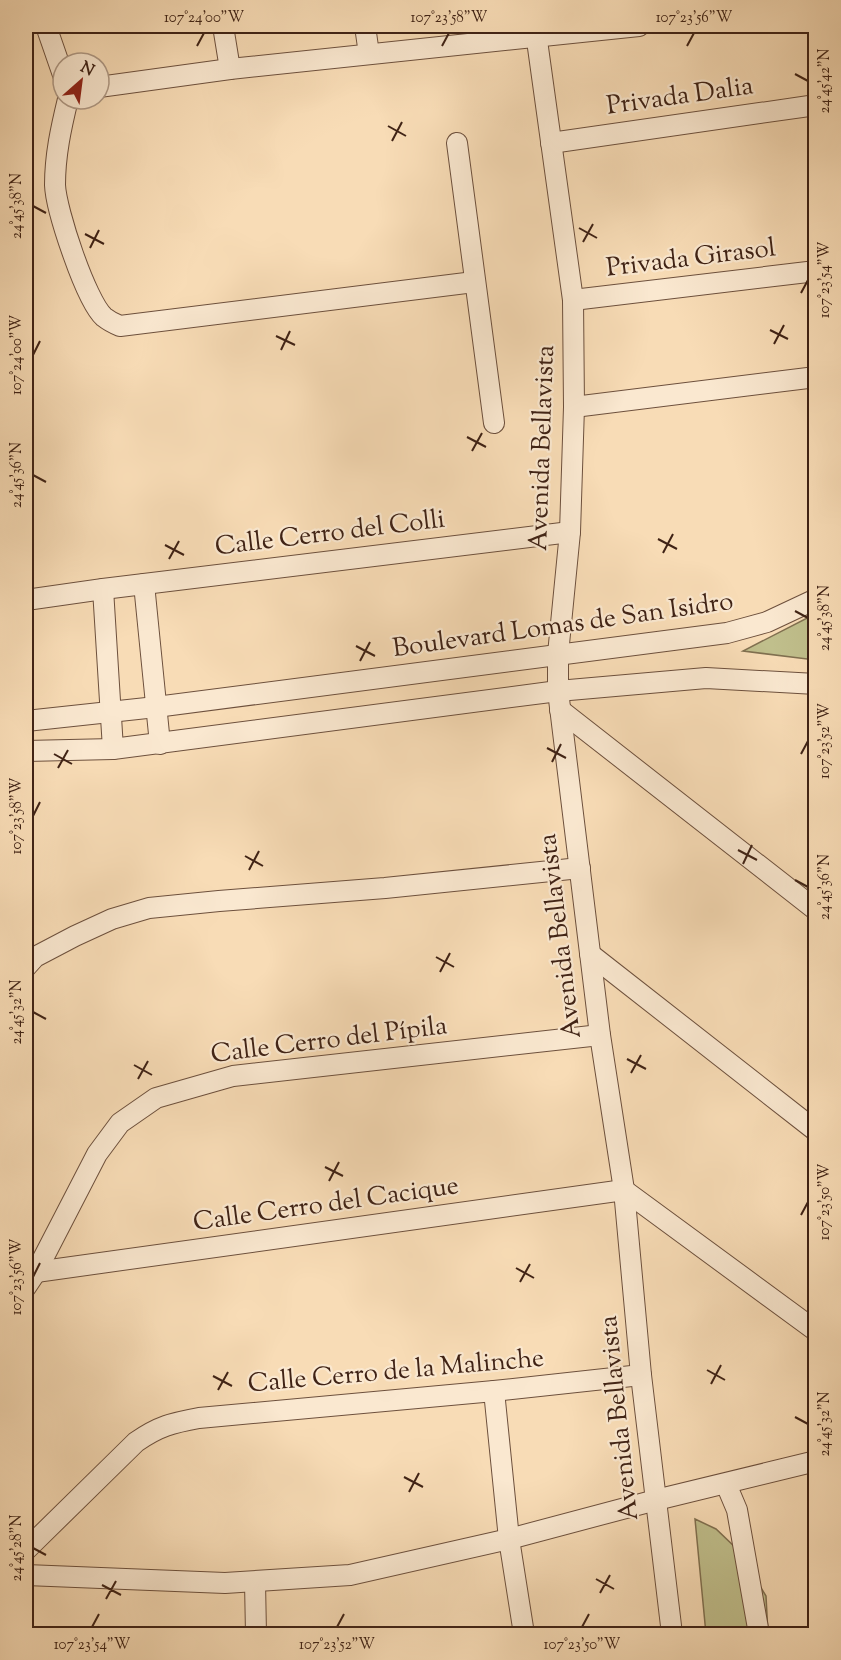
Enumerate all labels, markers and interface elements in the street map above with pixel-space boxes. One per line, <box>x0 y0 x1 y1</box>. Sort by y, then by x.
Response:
text: 107°24'00"W <box>164 8 244 29</box>
text: 107°23'58"W <box>411 8 488 29</box>
text: 107°23'56"W <box>656 8 733 29</box>
text: 24°45'42"N <box>815 48 836 114</box>
north arrow <box>51 51 111 111</box>
text: N <box>76 57 98 83</box>
street label: Privada Dalia <box>604 68 756 126</box>
text: 24°45'38"N <box>7 173 28 239</box>
street label: Privada Girasol <box>604 230 778 288</box>
text: 107°23'54"W <box>815 241 836 318</box>
text: 107°24'00"W <box>7 315 28 395</box>
street label: Avenida Bellavista <box>521 344 565 552</box>
text: 24°45'36"N <box>7 442 28 508</box>
street label: Calle Cerro del Colli <box>213 502 447 566</box>
street label: Boulevard Lomas de San Isidro <box>390 584 736 668</box>
text: 24°45'38"N <box>815 585 836 651</box>
text: 107°23'52"W <box>815 703 836 779</box>
text: 107°23'58"W <box>7 777 28 854</box>
street label: Avenida Bellavista <box>530 831 592 1041</box>
text: 24°45'36"N <box>815 854 836 920</box>
text: 24°45'32"N <box>7 979 28 1045</box>
street label: Calle Cerro del Pípila <box>209 1008 449 1074</box>
text: 107°23'50"W <box>815 1163 836 1240</box>
street label: Calle Cerro del Cacique <box>191 1168 461 1242</box>
text: 107°23'56"W <box>7 1238 28 1315</box>
street label: Avenida Bellavista <box>591 1314 649 1522</box>
street label: Calle Cerro de la Malinche <box>246 1341 546 1403</box>
text: 24°45'32"N <box>815 1391 836 1457</box>
text: 24°45'28"N <box>7 1515 28 1581</box>
text: 107°23'54"W <box>54 1635 131 1656</box>
text: 107°23'52"W <box>299 1635 375 1656</box>
text: 107°23'50"W <box>544 1635 621 1656</box>

